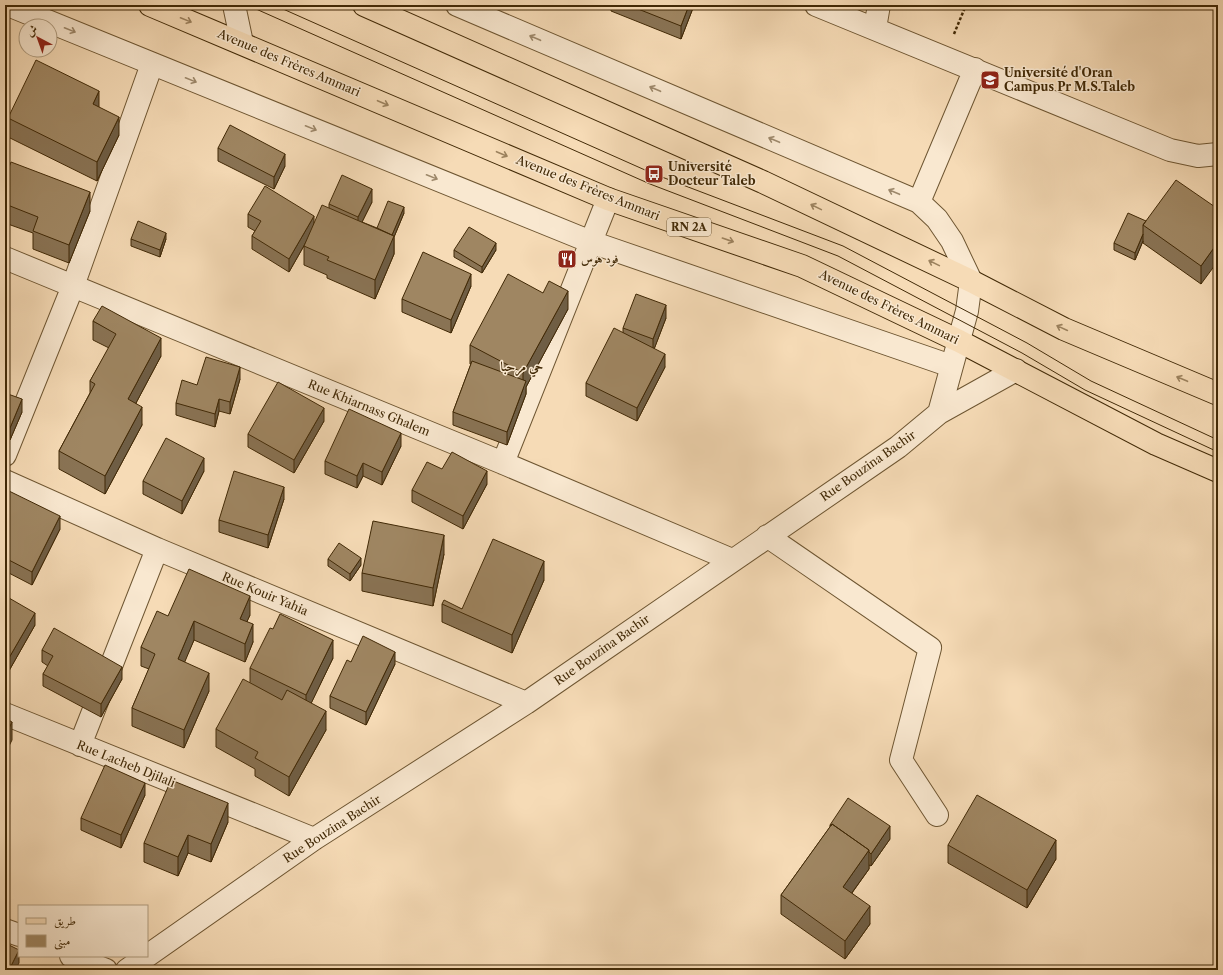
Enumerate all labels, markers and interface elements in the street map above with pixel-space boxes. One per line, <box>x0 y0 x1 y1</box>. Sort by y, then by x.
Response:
one-way arrow <box>179 16 191 24</box>
north arrow <box>18 18 58 58</box>
text: ش <box>23 22 40 39</box>
street label: Avenue des Frères Ammari <box>215 25 363 100</box>
one-way arrow <box>64 27 76 35</box>
one-way arrow <box>530 34 542 42</box>
place label: Université d'Oran Campus Pr M.S.Taleb <box>1004 65 1135 94</box>
school or university icon: Université d'Oran Campus Pr M.S.Taleb <box>979 69 1001 91</box>
one-way arrow <box>184 76 196 84</box>
one-way arrow <box>649 85 661 93</box>
one-way arrow <box>376 100 388 107</box>
one-way arrow <box>305 125 317 133</box>
one-way arrow <box>769 136 781 144</box>
one-way arrow <box>496 150 508 158</box>
street label: Avenue des Frères Ammari <box>513 151 662 223</box>
place label: Université Docteur Taleb <box>668 159 756 188</box>
bus stop icon: Université Docteur Taleb <box>643 163 665 185</box>
one-way arrow <box>425 174 437 182</box>
one-way arrow <box>888 187 900 195</box>
one-way arrow <box>811 203 823 210</box>
road number: RN 2A <box>667 218 711 236</box>
one-way arrow <box>722 237 734 245</box>
restaurant icon: فود هوس <box>556 248 578 270</box>
place label: فود هوس <box>581 251 619 267</box>
one-way arrow <box>928 259 940 267</box>
street label: Avenue des Frères Ammari <box>816 266 962 347</box>
one-way arrow <box>1057 324 1069 331</box>
district label: حي مرحبا <box>501 358 543 378</box>
one-way arrow <box>1176 374 1188 382</box>
street label: Rue Khiarnass Ghalem <box>306 376 432 439</box>
street label: Rue Bouzina Bachir <box>817 427 918 504</box>
street label: Rue Kouir Yahia <box>220 569 311 619</box>
street label: Rue Bouzina Bachir <box>551 611 652 688</box>
street label: Rue Lacheb Djilali <box>75 737 178 790</box>
street label: Rue Bouzina Bachir <box>280 791 383 866</box>
legend <box>18 905 148 957</box>
text: طريق <box>54 913 76 929</box>
text: مبنى <box>54 933 70 950</box>

